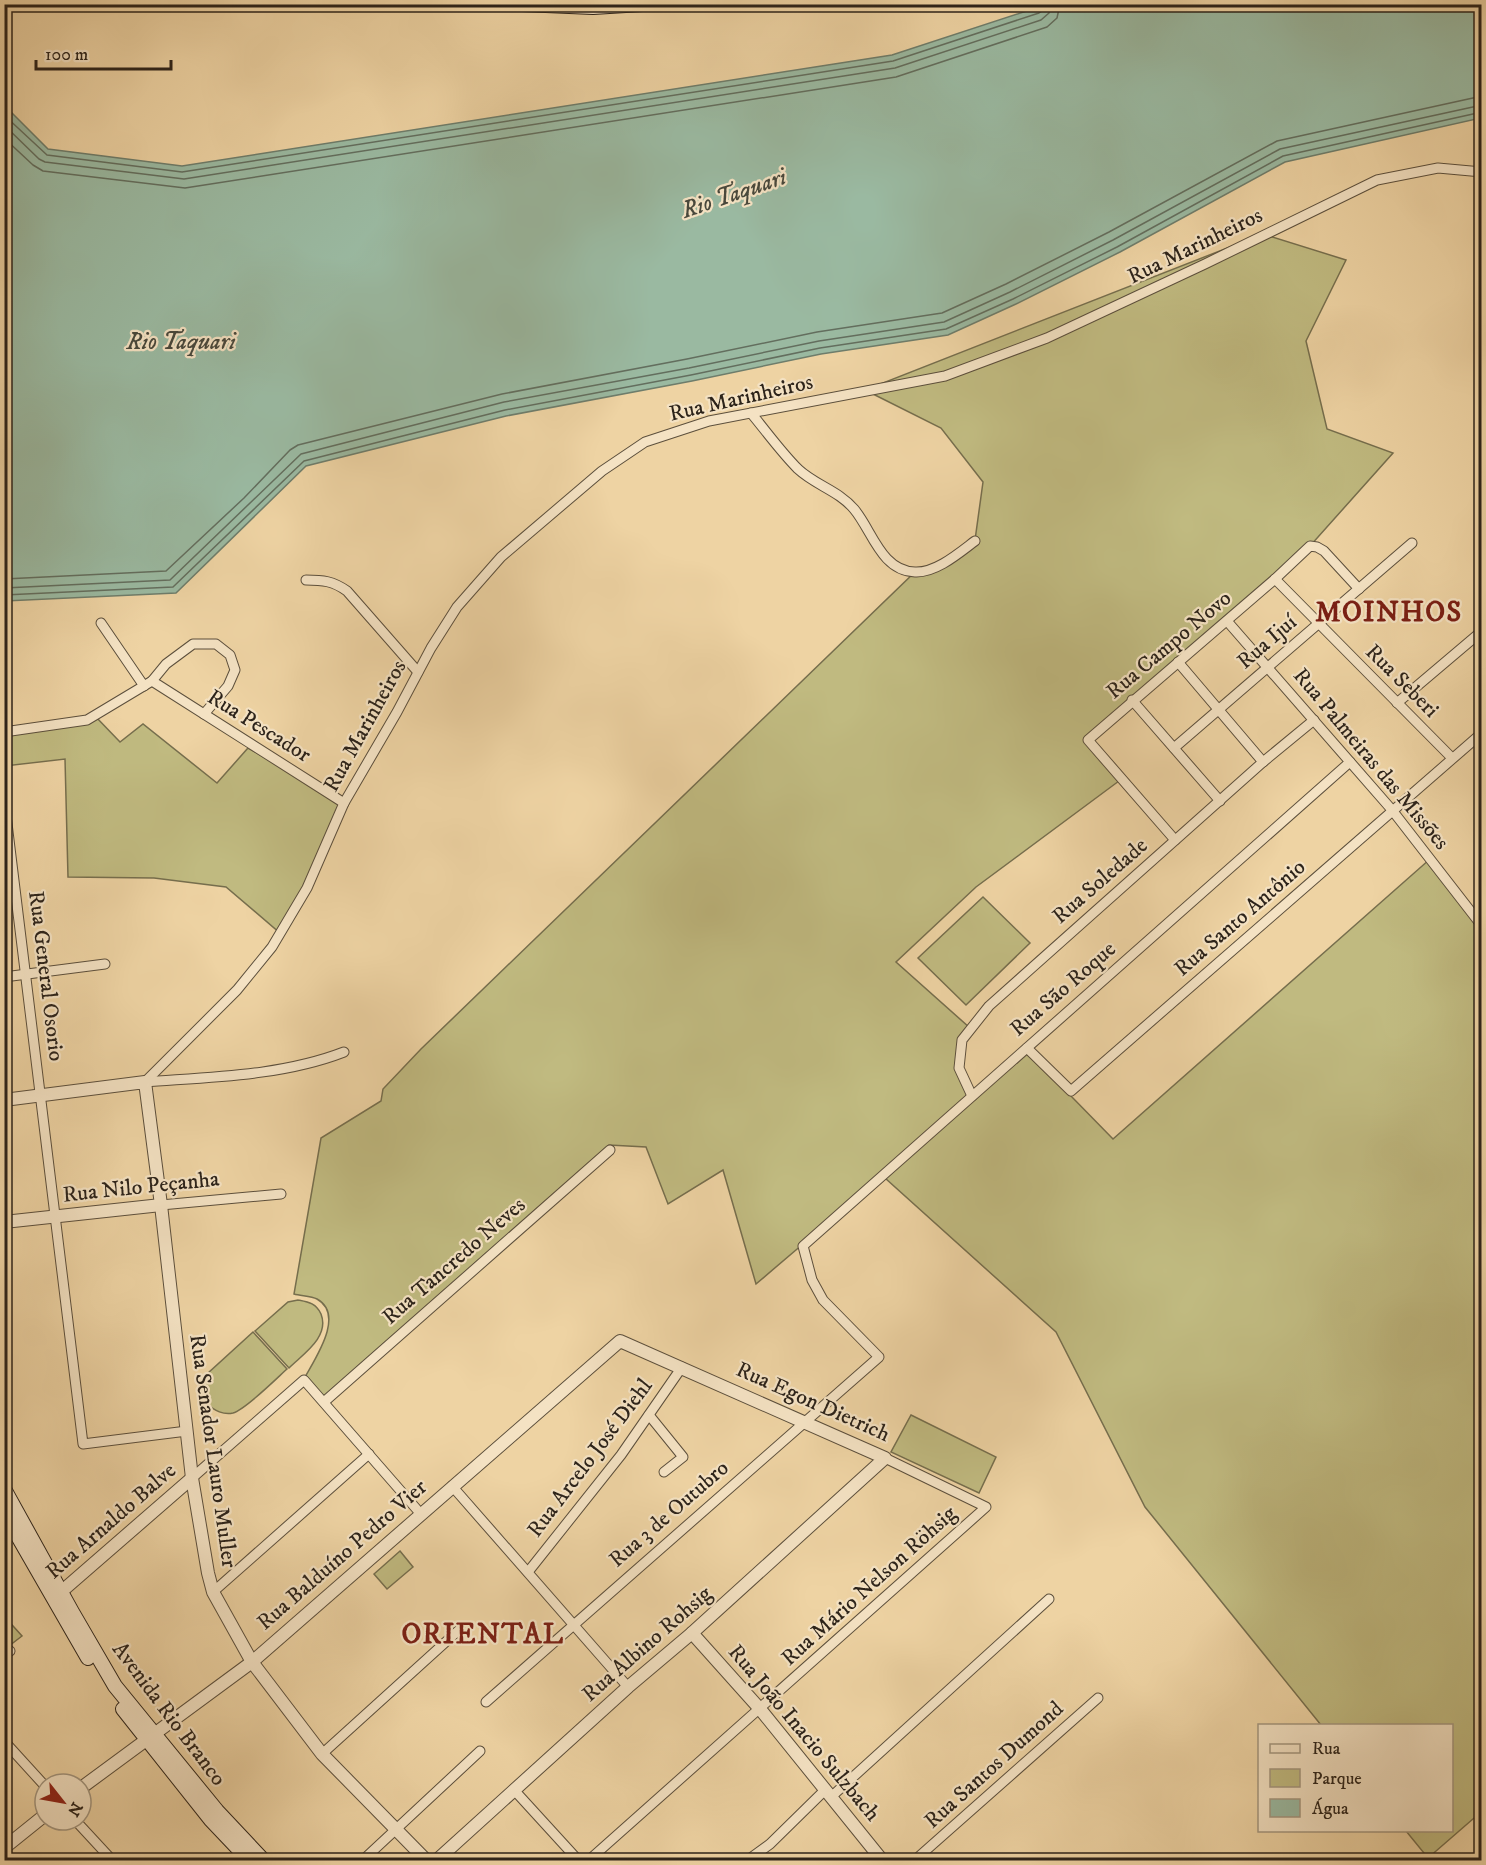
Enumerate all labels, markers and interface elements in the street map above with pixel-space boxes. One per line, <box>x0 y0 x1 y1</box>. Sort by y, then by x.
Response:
scale bar <box>36 33 171 71</box>
text: 100 m <box>45 44 88 66</box>
water label: Rio Taquari <box>677 162 792 226</box>
street label: Rua Marinheiros <box>1123 202 1267 290</box>
water label: Rio Taquari <box>125 327 237 357</box>
street label: Rua Marinheiros <box>667 368 815 428</box>
street label: Rua Campo Novo <box>1101 585 1237 705</box>
district label: MOINHOS <box>1315 595 1463 630</box>
street label: Rua Ijuí <box>1232 608 1303 675</box>
street label: Rua Seberi <box>1359 638 1445 724</box>
street label: Rua Marinheiros <box>318 655 412 797</box>
street label: Rua Palmeiras das Missões <box>1287 663 1455 855</box>
street label: Rua Pescador <box>202 684 316 769</box>
street label: Rua Soledade <box>1047 832 1153 930</box>
street label: Rua Santo Antônio <box>1169 854 1311 982</box>
street label: Rua General Osorio <box>22 889 70 1063</box>
street label: Rua São Roque <box>1005 936 1121 1042</box>
street label: Rua Nilo Peçanha <box>61 1165 221 1209</box>
street label: Rua Tancredo Neves <box>377 1192 531 1330</box>
street label: Rua Senador Lauro Muller <box>183 1332 243 1570</box>
street label: Rua Egon Dietrich <box>732 1356 895 1448</box>
street label: Rua Arcelo José Diehl <box>522 1373 659 1543</box>
street label: Rua 3 de Outubro <box>604 1455 734 1573</box>
street label: Rua Arnaldo Balve <box>40 1457 182 1585</box>
street label: Rua Balduíno Pedro Vier <box>252 1473 433 1636</box>
street label: Rua Mário Nelson Röhsig <box>776 1500 962 1672</box>
street label: Rua Albino Rohsig <box>577 1580 718 1708</box>
district label: ORIENTAL <box>402 1617 565 1652</box>
street label: Avenida Rio Branco <box>106 1637 232 1791</box>
street label: Rua João Inacio Sulzbach <box>722 1639 886 1827</box>
street label: Rua Santos Dumond <box>919 1695 1069 1835</box>
legend <box>1258 1724 1453 1832</box>
text: Rua <box>1312 1738 1341 1760</box>
text: Parque <box>1312 1768 1362 1790</box>
north arrow <box>33 1772 93 1832</box>
text: Água <box>1312 1797 1349 1820</box>
text: N <box>63 1798 87 1820</box>

